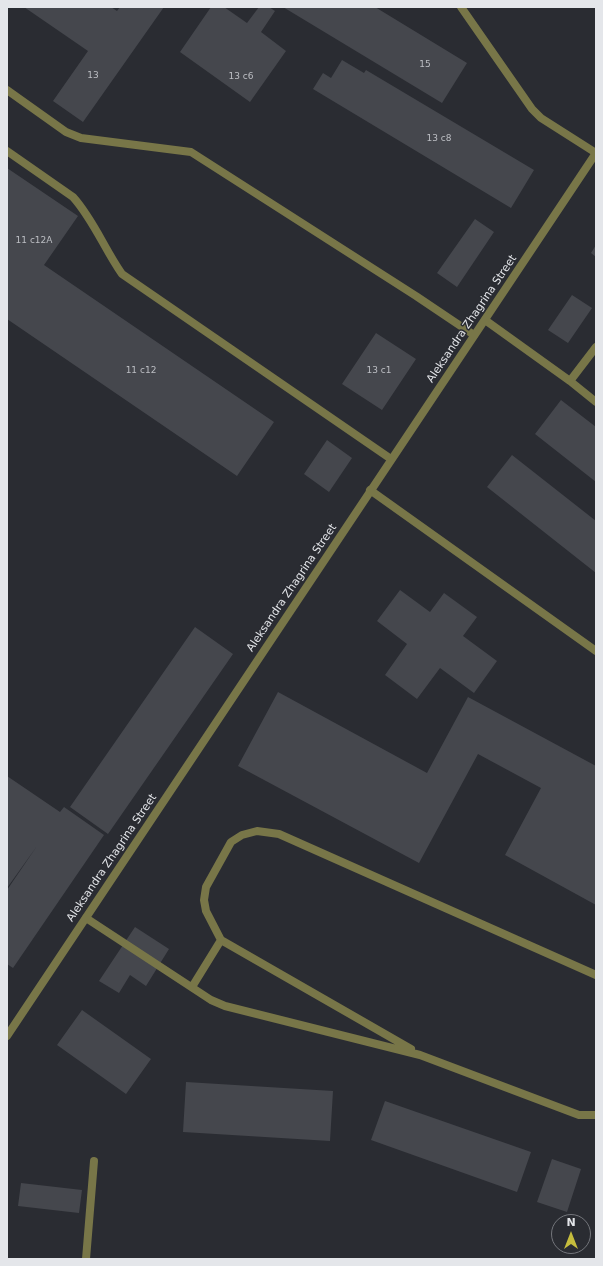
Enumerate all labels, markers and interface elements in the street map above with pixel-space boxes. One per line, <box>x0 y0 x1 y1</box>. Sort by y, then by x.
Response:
house number: 15 <box>419 60 431 70</box>
house number: 13 <box>87 71 99 81</box>
house number: 13 с6 <box>229 72 253 82</box>
house number: 13 с8 <box>427 134 451 144</box>
house number: 11 с12А <box>16 236 52 246</box>
street label: Aleksandra Zhagrina Street <box>424 253 520 385</box>
house number: 11 с12 <box>126 366 156 376</box>
house number: 13 с1 <box>367 366 391 376</box>
street label: Aleksandra Zhagrina Street <box>244 522 340 654</box>
street label: Aleksandra Zhagrina Street <box>64 792 160 924</box>
north arrow <box>551 1214 591 1254</box>
text: N <box>566 1216 576 1229</box>

